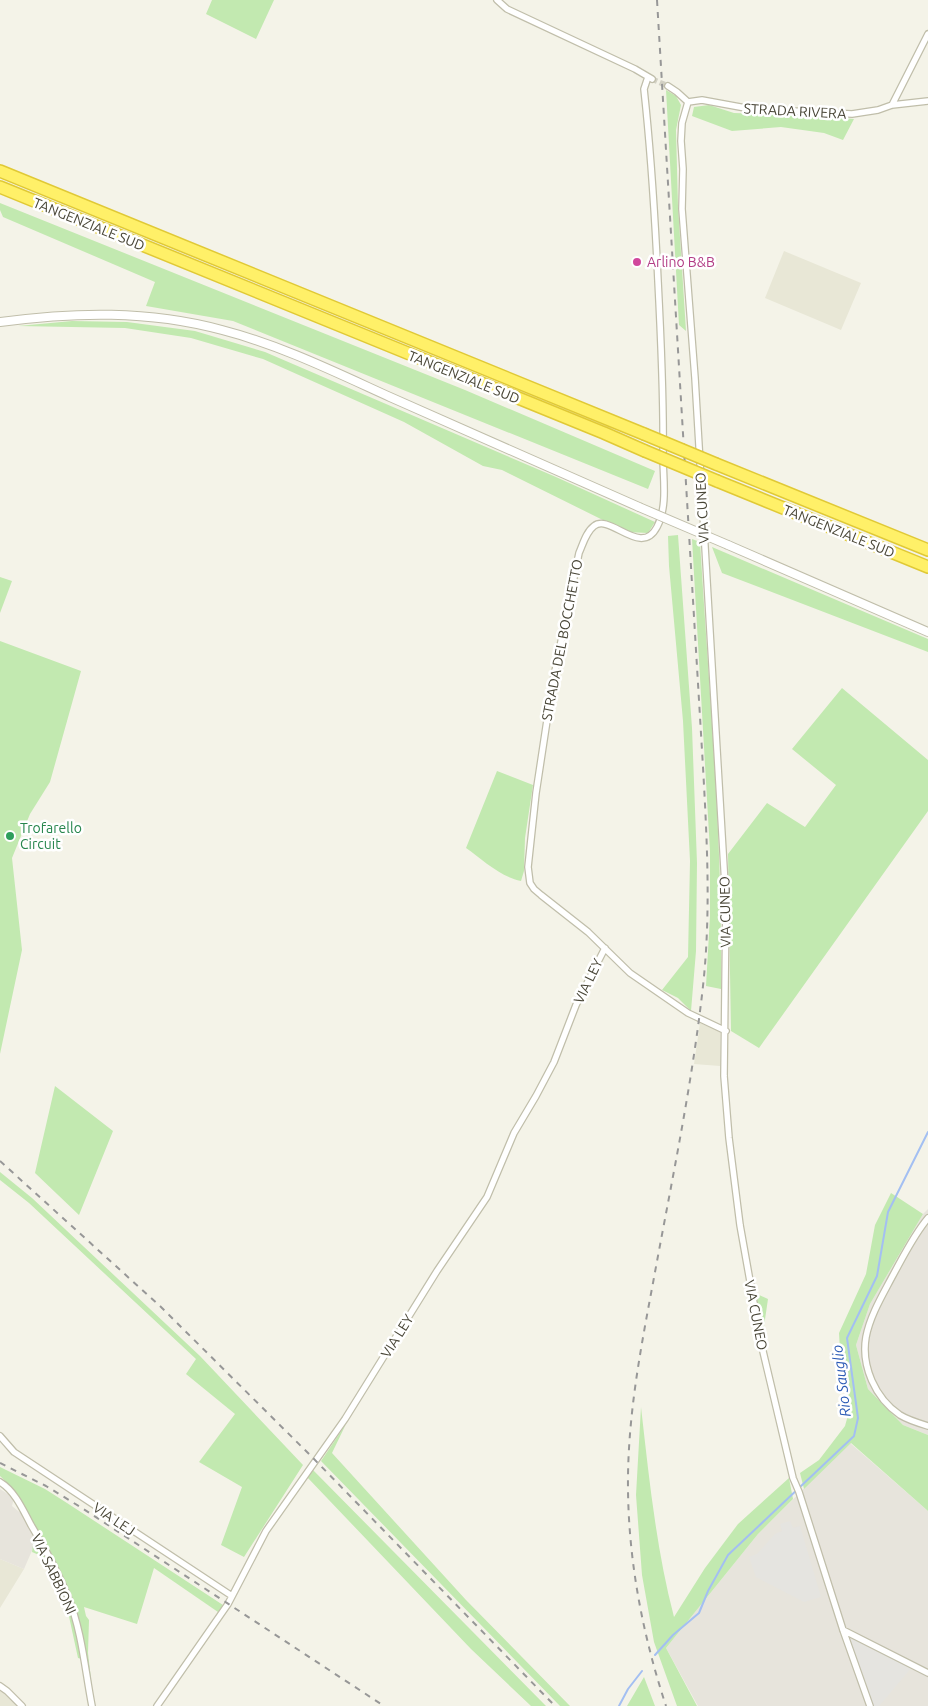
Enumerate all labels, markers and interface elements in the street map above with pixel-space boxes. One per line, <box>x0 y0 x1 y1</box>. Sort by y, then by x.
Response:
street label: STRADA RIVERA <box>743 100 847 122</box>
street label: TANGENZIALE SUD <box>31 194 147 254</box>
place label: Arlino B&B <box>647 254 715 270</box>
marker: Arlino B&B <box>631 256 643 268</box>
street label: TANGENZIALE SUD <box>406 347 522 407</box>
street label: VIA CUNEO <box>692 472 712 544</box>
street label: TANGENZIALE SUD <box>781 501 897 561</box>
street label: STRADA DEL BOCCHETTO <box>538 558 586 722</box>
place label: Trofarello Circuit <box>20 820 82 852</box>
marker: Trofarello Circuit <box>4 830 16 842</box>
street label: VIA CUNEO <box>716 876 734 948</box>
street label: VIA LEY <box>570 956 606 1006</box>
street label: VIA CUNEO <box>741 1278 771 1352</box>
street label: VIA LEY <box>378 1311 416 1361</box>
water label: Rio Sauglio <box>828 1344 854 1418</box>
street label: VIA LEJ <box>90 1499 138 1539</box>
street label: VIA SABBIONI <box>28 1531 80 1617</box>

